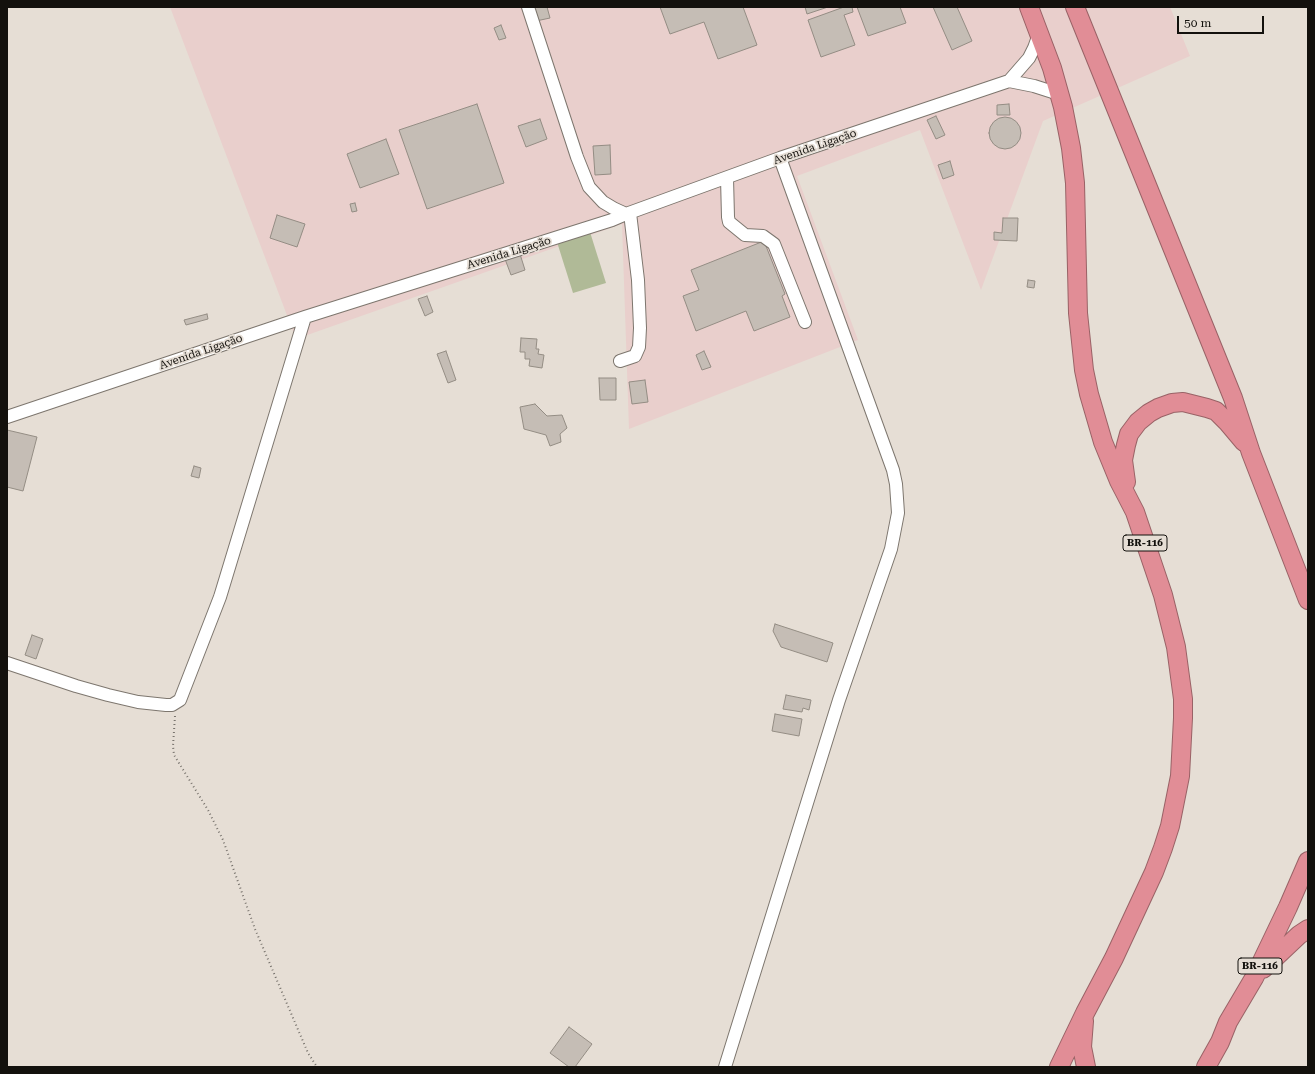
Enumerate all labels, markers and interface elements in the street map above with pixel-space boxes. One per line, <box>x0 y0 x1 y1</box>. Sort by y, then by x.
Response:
scale bar <box>1179 8 1266 34</box>
text: 50 m <box>1184 16 1211 30</box>
street label: Avenida Ligação <box>772 127 858 167</box>
street label: Avenida Ligação <box>465 234 553 272</box>
street label: Avenida Ligação <box>158 332 244 372</box>
road number: BR-116 <box>1123 535 1167 551</box>
road number: BR-116 <box>1238 958 1282 974</box>

